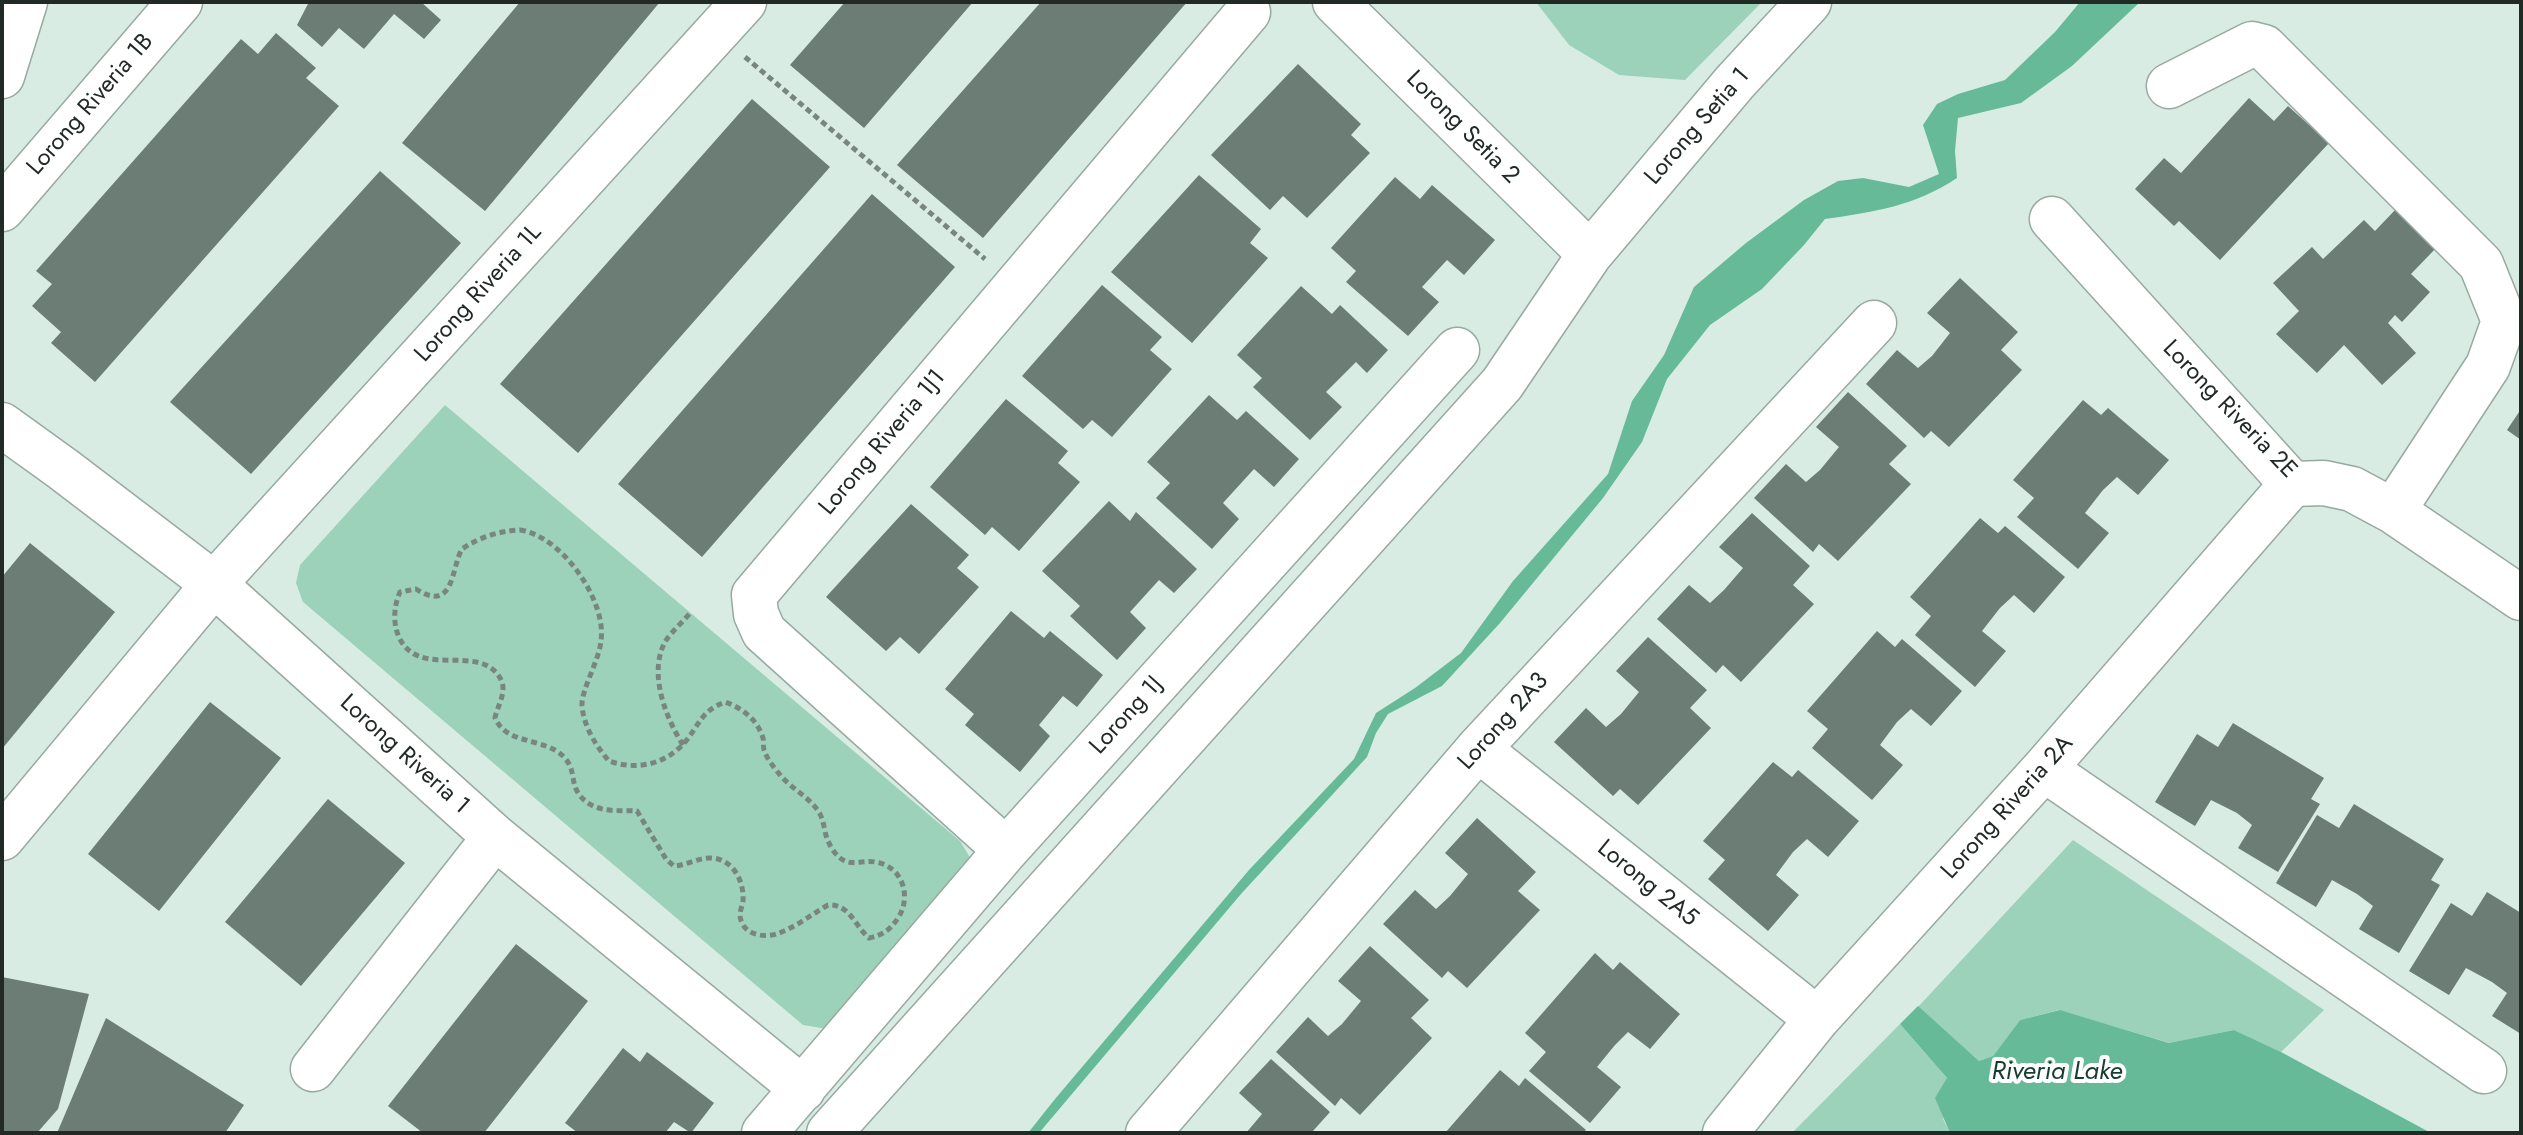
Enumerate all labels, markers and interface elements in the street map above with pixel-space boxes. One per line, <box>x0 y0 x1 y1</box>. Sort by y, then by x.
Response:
street label: Lorong Riveria 1B <box>22 28 160 182</box>
street label: Lorong Setia 1 <box>1639 63 1757 191</box>
street label: Lorong Setia 2 <box>1399 65 1525 191</box>
street label: Lorong Riveria 1L <box>410 219 548 369</box>
street label: Lorong Riveria 2E <box>2156 335 2302 485</box>
street label: Lorong Riveria 1J1 <box>814 364 952 522</box>
street label: Lorong 2A3 <box>1453 667 1555 777</box>
street label: Lorong 1J <box>1085 671 1169 761</box>
street label: Lorong Riveria 1 <box>333 689 475 821</box>
street label: Lorong Riveria 2A <box>1936 730 2080 886</box>
street label: Lorong 2A5 <box>1591 835 1703 933</box>
water label: Riveria Lake <box>1991 1057 2123 1089</box>

